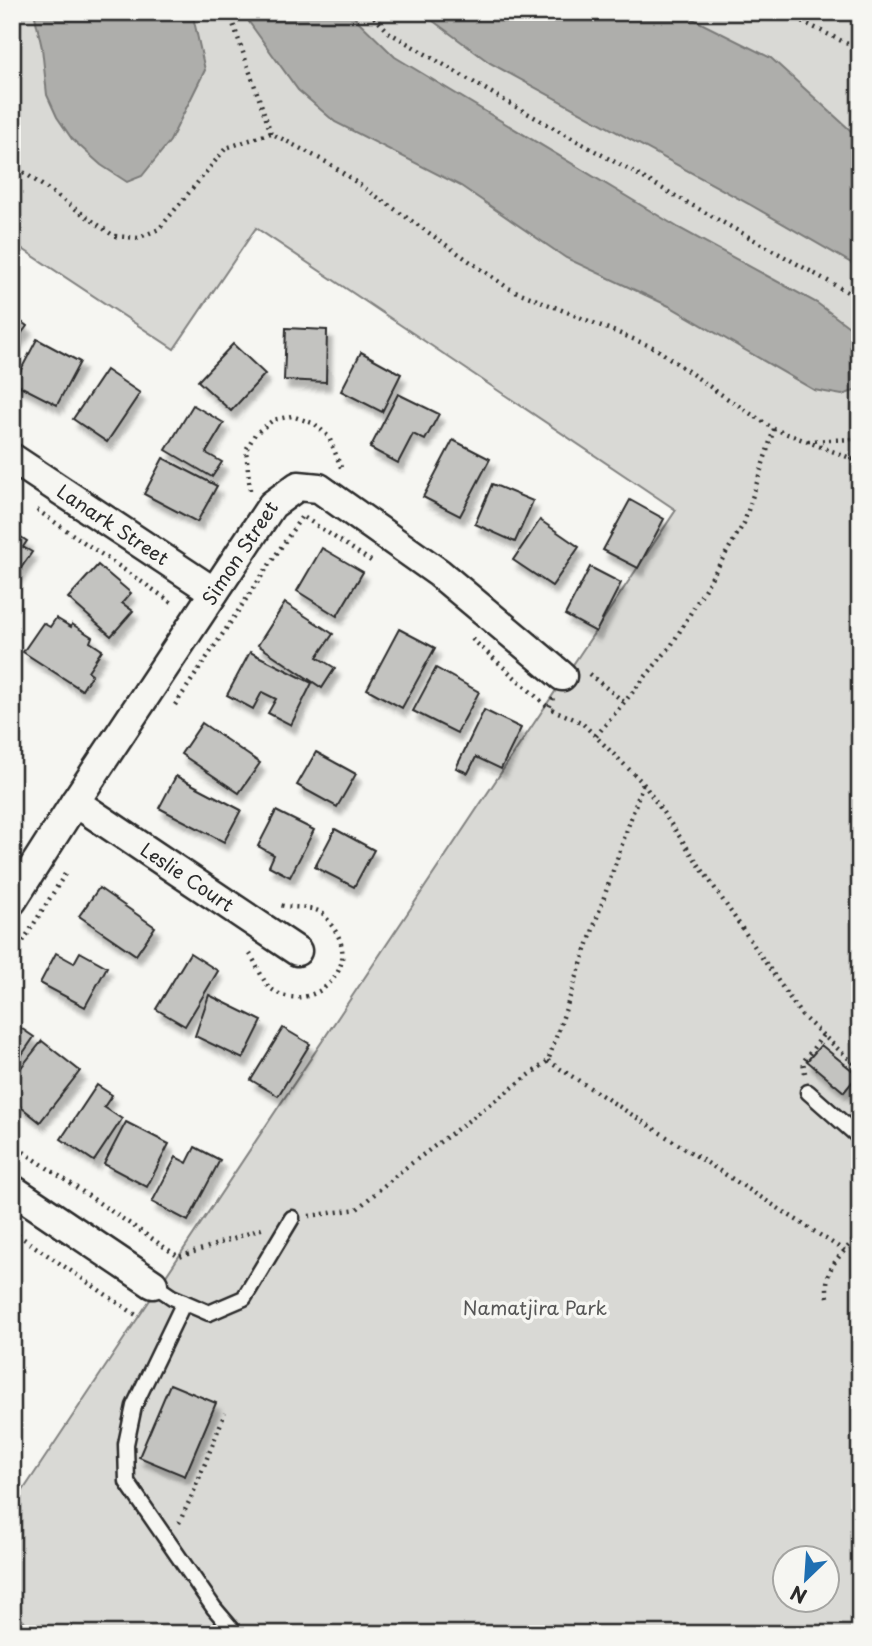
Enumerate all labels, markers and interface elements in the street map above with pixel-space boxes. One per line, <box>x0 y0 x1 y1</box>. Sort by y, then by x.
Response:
street label: Lanark Street <box>52 477 175 571</box>
street label: Simon Street <box>194 495 284 610</box>
street label: Leslie Court <box>135 835 240 918</box>
park label: Namatjira Park <box>463 1293 608 1321</box>
north arrow <box>770 1544 840 1614</box>
text: N <box>786 1579 811 1611</box>

